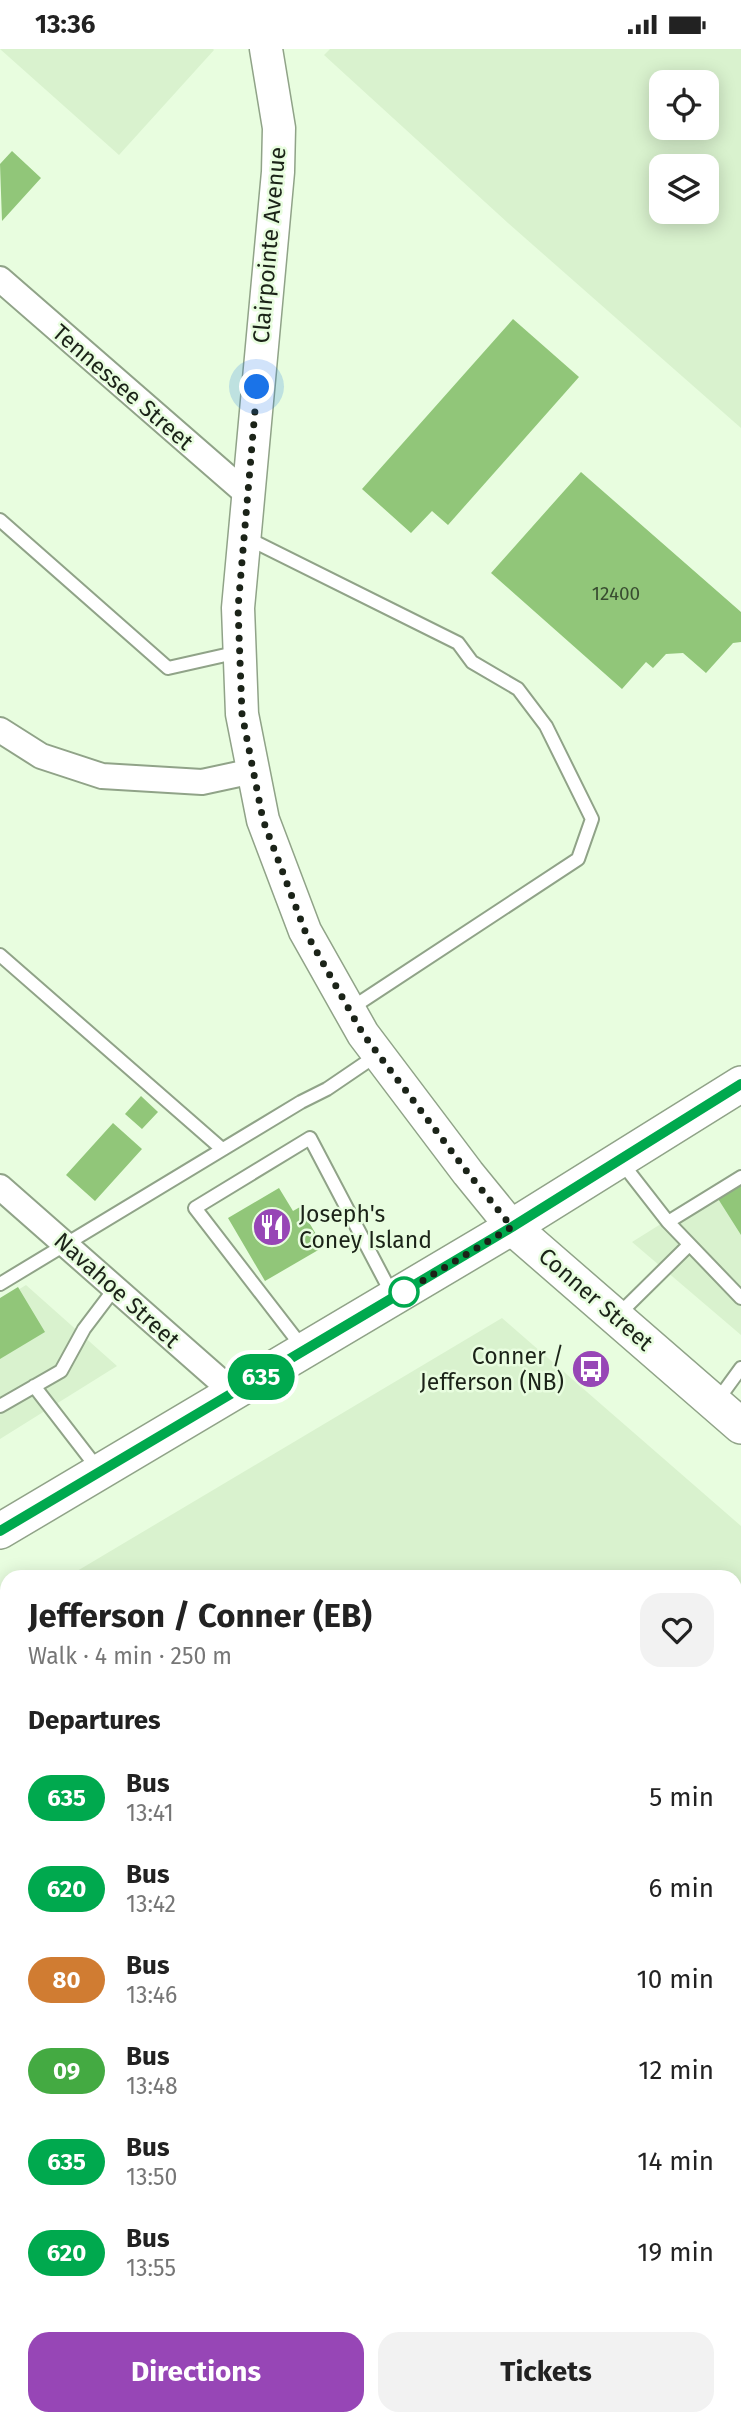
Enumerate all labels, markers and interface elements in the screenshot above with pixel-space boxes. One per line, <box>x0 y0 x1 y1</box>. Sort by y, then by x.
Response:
text: 13:36 <box>35 9 95 40</box>
map controls <box>649 70 719 224</box>
button: locate <box>649 70 719 140</box>
street label: Clairpointe Avenue <box>246 146 292 344</box>
button: layers <box>649 154 719 224</box>
street label: Tennessee Street <box>47 318 200 456</box>
your location <box>239 369 274 404</box>
house number: 12400 <box>592 582 640 605</box>
place label: Joseph's Coney Island <box>299 1200 432 1254</box>
restaurant icon: Joseph's Coney Island <box>251 1206 293 1248</box>
street label: Navahoe Street <box>48 1226 186 1354</box>
street label: Conner Street <box>533 1242 660 1357</box>
unlabelled marker <box>389 1277 419 1307</box>
place label: Conner / Jefferson (NB) <box>420 1342 564 1396</box>
bus stop icon: Conner / Jefferson (NB) <box>570 1348 612 1390</box>
line badge: 635 <box>221 1354 301 1400</box>
text: 635 <box>242 1363 280 1391</box>
button: heart <box>640 1593 714 1667</box>
text: Jefferson / Conner (EB) <box>28 1596 372 1636</box>
text: Walk · 4 min · 250 m <box>28 1642 232 1670</box>
text: Departures <box>28 1705 161 1736</box>
text: Bus <box>126 1768 169 1799</box>
text: 5 min <box>649 1782 714 1813</box>
text: 635 <box>47 1784 86 1812</box>
text: 13:41 <box>126 1799 174 1827</box>
text: Bus <box>126 1859 169 1890</box>
text: 6 min <box>648 1873 714 1904</box>
text: 620 <box>47 1875 86 1903</box>
text: 13:42 <box>126 1890 176 1918</box>
text: Bus <box>126 1950 169 1981</box>
text: 10 min <box>636 1964 714 1995</box>
text: 80 <box>53 1966 80 1994</box>
text: 13:46 <box>126 1981 177 2009</box>
text: Bus <box>126 2041 169 2072</box>
text: 12 min <box>638 2055 714 2086</box>
text: 09 <box>53 2057 80 2085</box>
text: 13:48 <box>126 2072 178 2100</box>
text: Bus <box>126 2132 169 2163</box>
text: 14 min <box>637 2146 714 2177</box>
text: 635 <box>47 2148 86 2176</box>
text: 13:50 <box>126 2163 177 2191</box>
text: Bus <box>126 2223 169 2254</box>
text: 19 min <box>637 2237 714 2268</box>
text: 620 <box>47 2239 86 2267</box>
text: 13:55 <box>126 2254 176 2282</box>
button: Directions <box>28 2332 364 2412</box>
button: Tickets <box>378 2332 714 2412</box>

